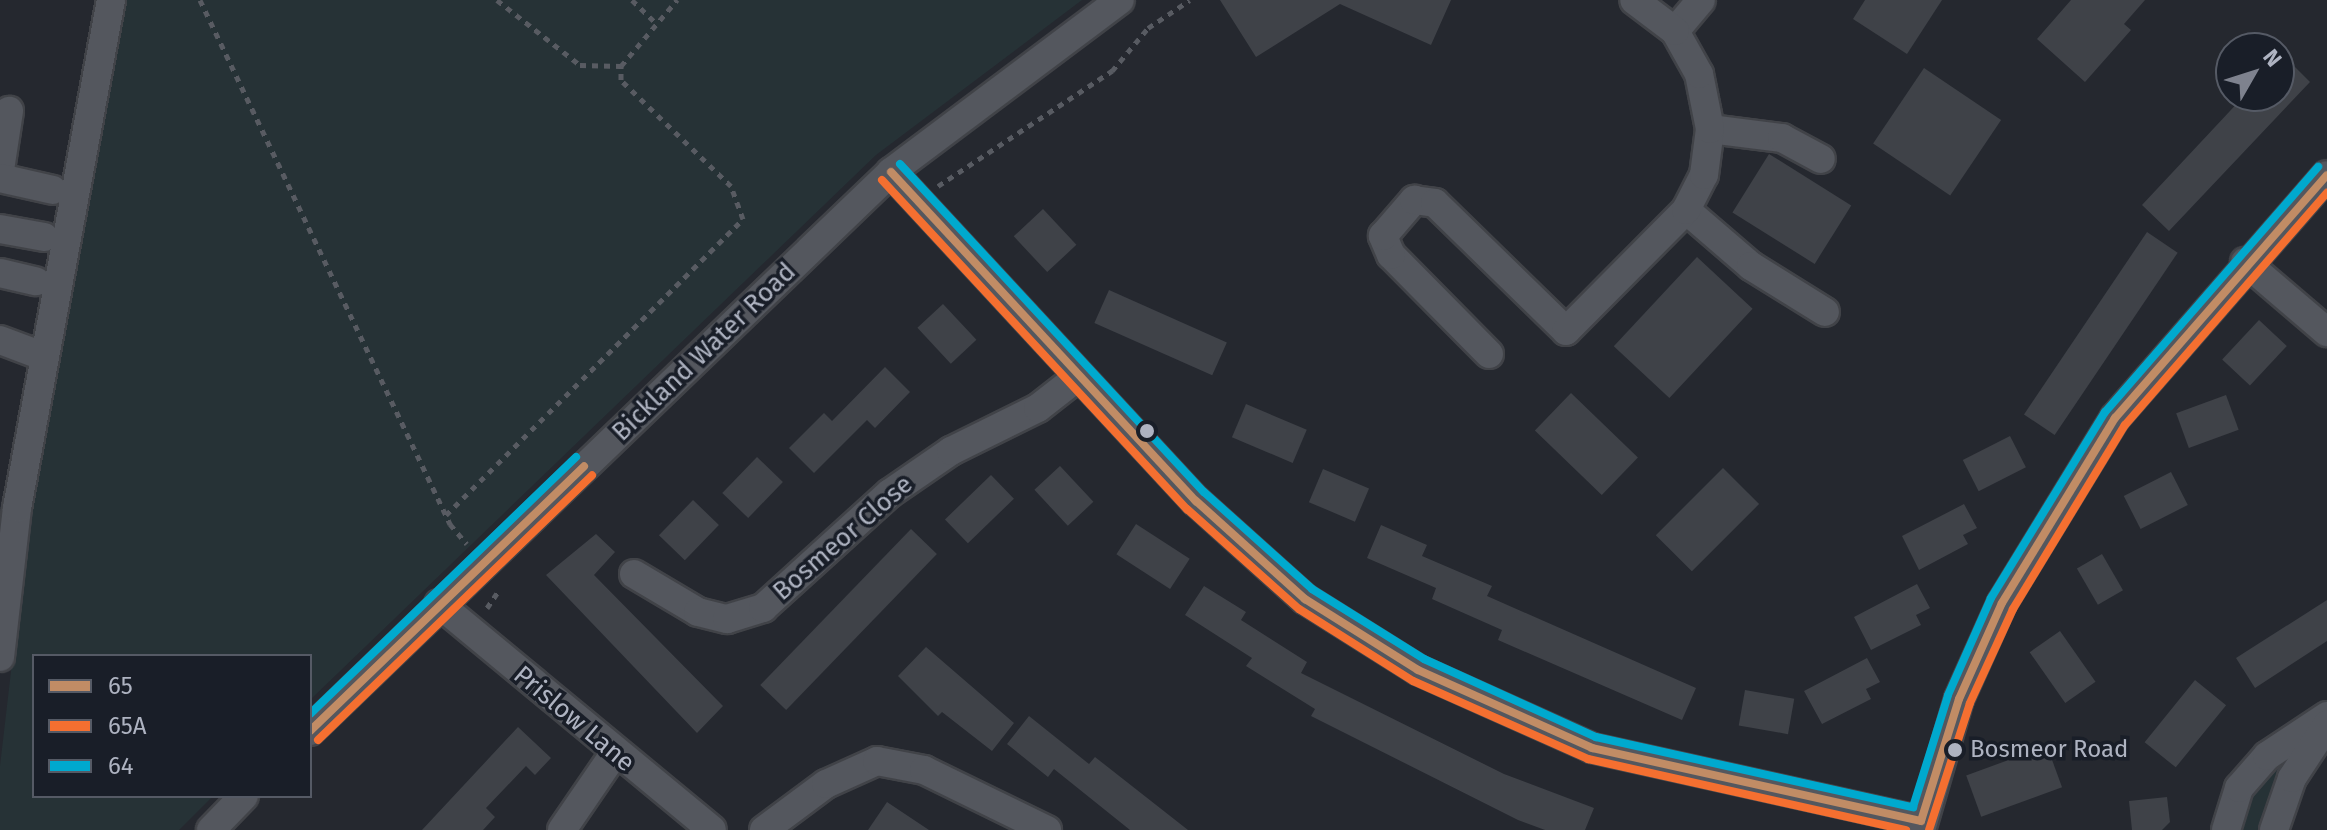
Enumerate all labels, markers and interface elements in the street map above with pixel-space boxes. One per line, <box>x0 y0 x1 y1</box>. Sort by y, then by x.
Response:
north arrow <box>2215 32 2295 112</box>
text: N <box>2257 44 2288 72</box>
street label: Bickland Water Road <box>606 256 802 448</box>
unlabelled marker <box>1139 423 1155 439</box>
street label: Bosmeor Close <box>767 469 919 607</box>
legend <box>32 654 312 798</box>
street label: Prislow Lane <box>507 659 641 779</box>
text: 65 <box>108 672 133 700</box>
text: 65A <box>108 712 146 740</box>
place label: Bosmeor Road <box>1970 736 2128 764</box>
marker: Bosmeor Road <box>1947 742 1963 758</box>
text: 64 <box>108 752 134 780</box>

